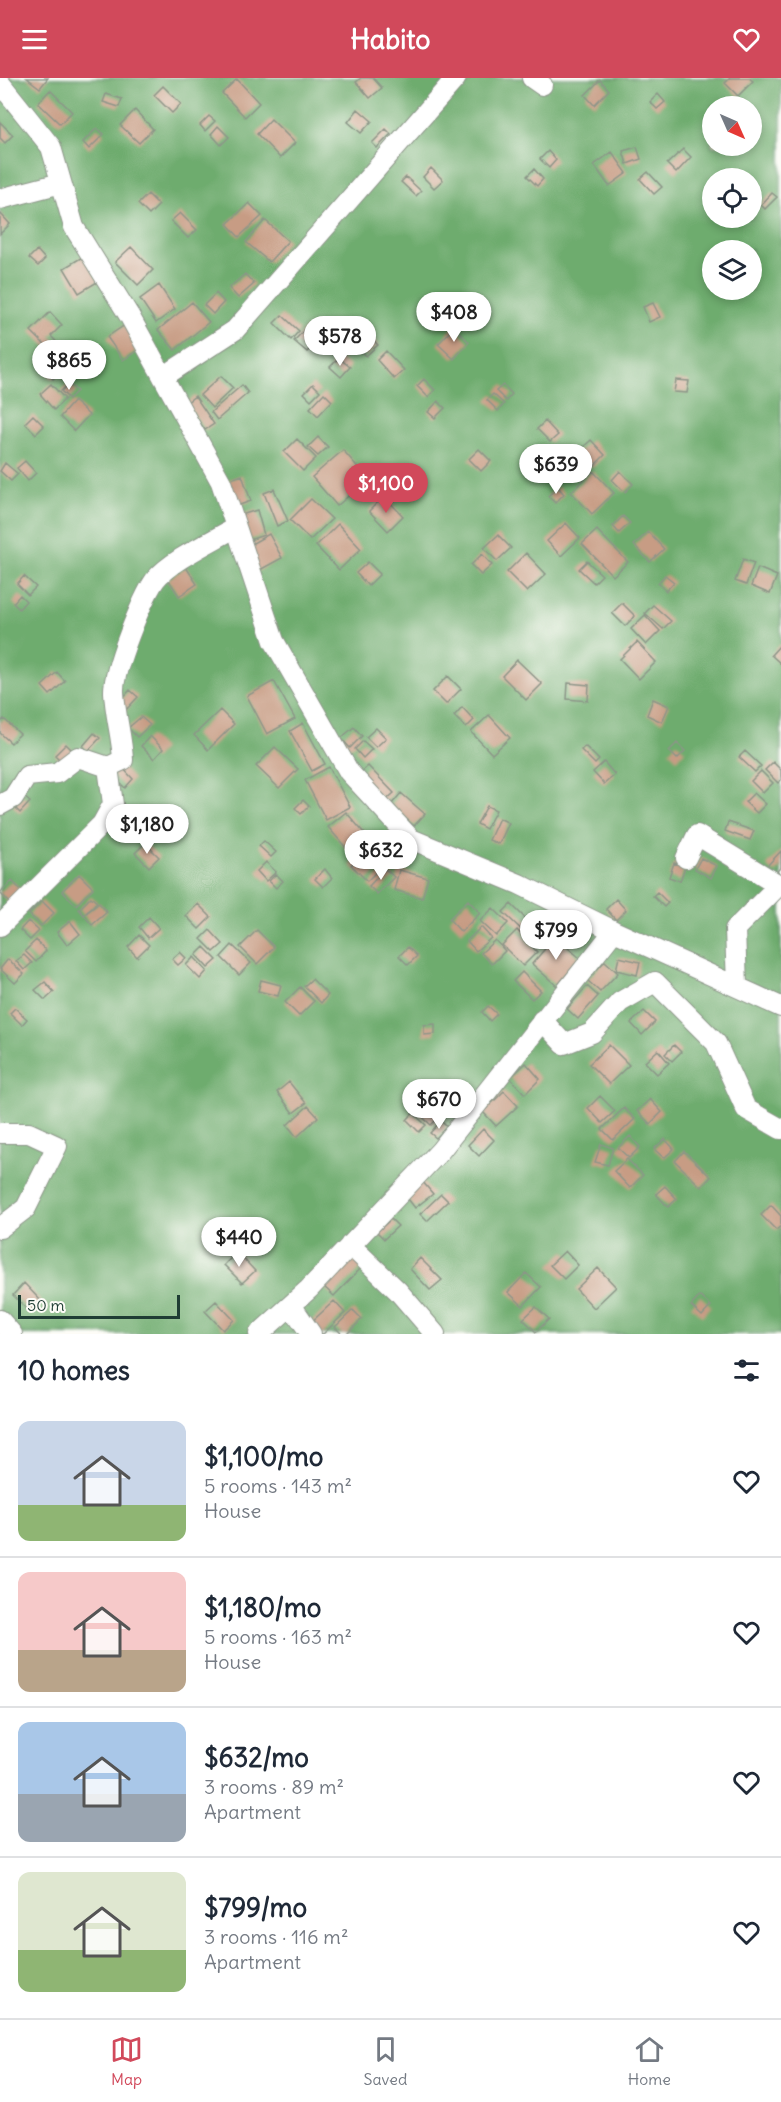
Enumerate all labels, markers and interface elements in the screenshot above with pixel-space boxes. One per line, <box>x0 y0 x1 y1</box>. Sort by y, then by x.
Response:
text: Habito <box>350 22 431 56</box>
icon: menu <box>18 23 51 56</box>
icon: heart <box>730 23 763 56</box>
north arrow <box>702 96 762 156</box>
map controls <box>702 96 762 300</box>
button: locate <box>702 168 762 228</box>
button: layers <box>702 240 762 300</box>
pin: $408 <box>418 292 490 343</box>
text: $408 <box>430 299 478 324</box>
pin: $578 <box>304 316 376 367</box>
text: $578 <box>318 323 362 348</box>
pin: $865 <box>33 340 105 391</box>
text: $865 <box>46 347 92 372</box>
pin: $639 <box>520 444 592 495</box>
text: $639 <box>533 451 579 476</box>
pin: $1,100 <box>337 463 435 514</box>
text: $1,100 <box>358 470 414 495</box>
pin: $1,180 <box>98 804 196 855</box>
text: $1,180 <box>120 811 174 836</box>
pin: $632 <box>345 830 417 881</box>
text: $632 <box>359 837 403 862</box>
pin: $799 <box>520 910 592 961</box>
text: $799 <box>534 917 578 942</box>
pin: $670 <box>403 1079 475 1130</box>
text: $670 <box>416 1086 462 1111</box>
pin: $440 <box>203 1217 275 1268</box>
text: $440 <box>215 1224 263 1249</box>
scale bar <box>18 1292 180 1320</box>
text: 50 m <box>27 1295 65 1315</box>
text: 10 homes <box>18 1354 130 1387</box>
icon: filters <box>730 1354 763 1387</box>
text: $1,100/mo <box>204 1440 323 1473</box>
icon: home <box>66 1445 138 1517</box>
icon: heart <box>730 1465 763 1498</box>
text: 5 rooms · 143 m² <box>204 1473 352 1498</box>
text: House <box>204 1498 261 1523</box>
text: $1,180/mo <box>204 1591 321 1624</box>
icon: home <box>66 1596 138 1668</box>
icon: heart <box>730 1616 763 1649</box>
text: 5 rooms · 163 m² <box>204 1624 352 1649</box>
text: House <box>204 1649 261 1674</box>
text: $632/mo <box>204 1741 309 1774</box>
icon: home <box>66 1746 138 1818</box>
icon: heart <box>730 1766 763 1799</box>
text: 3 rooms · 89 m² <box>204 1774 344 1799</box>
text: Apartment <box>204 1799 301 1824</box>
text: $799/mo <box>204 1891 307 1924</box>
icon: home <box>66 1896 138 1968</box>
icon: heart <box>730 1916 763 1949</box>
text: 3 rooms · 116 m² <box>204 1924 348 1949</box>
text: Apartment <box>204 1949 301 1974</box>
tab: Map <box>110 2033 143 2089</box>
tab: Saved <box>364 2033 407 2089</box>
tab: Home <box>628 2033 671 2089</box>

